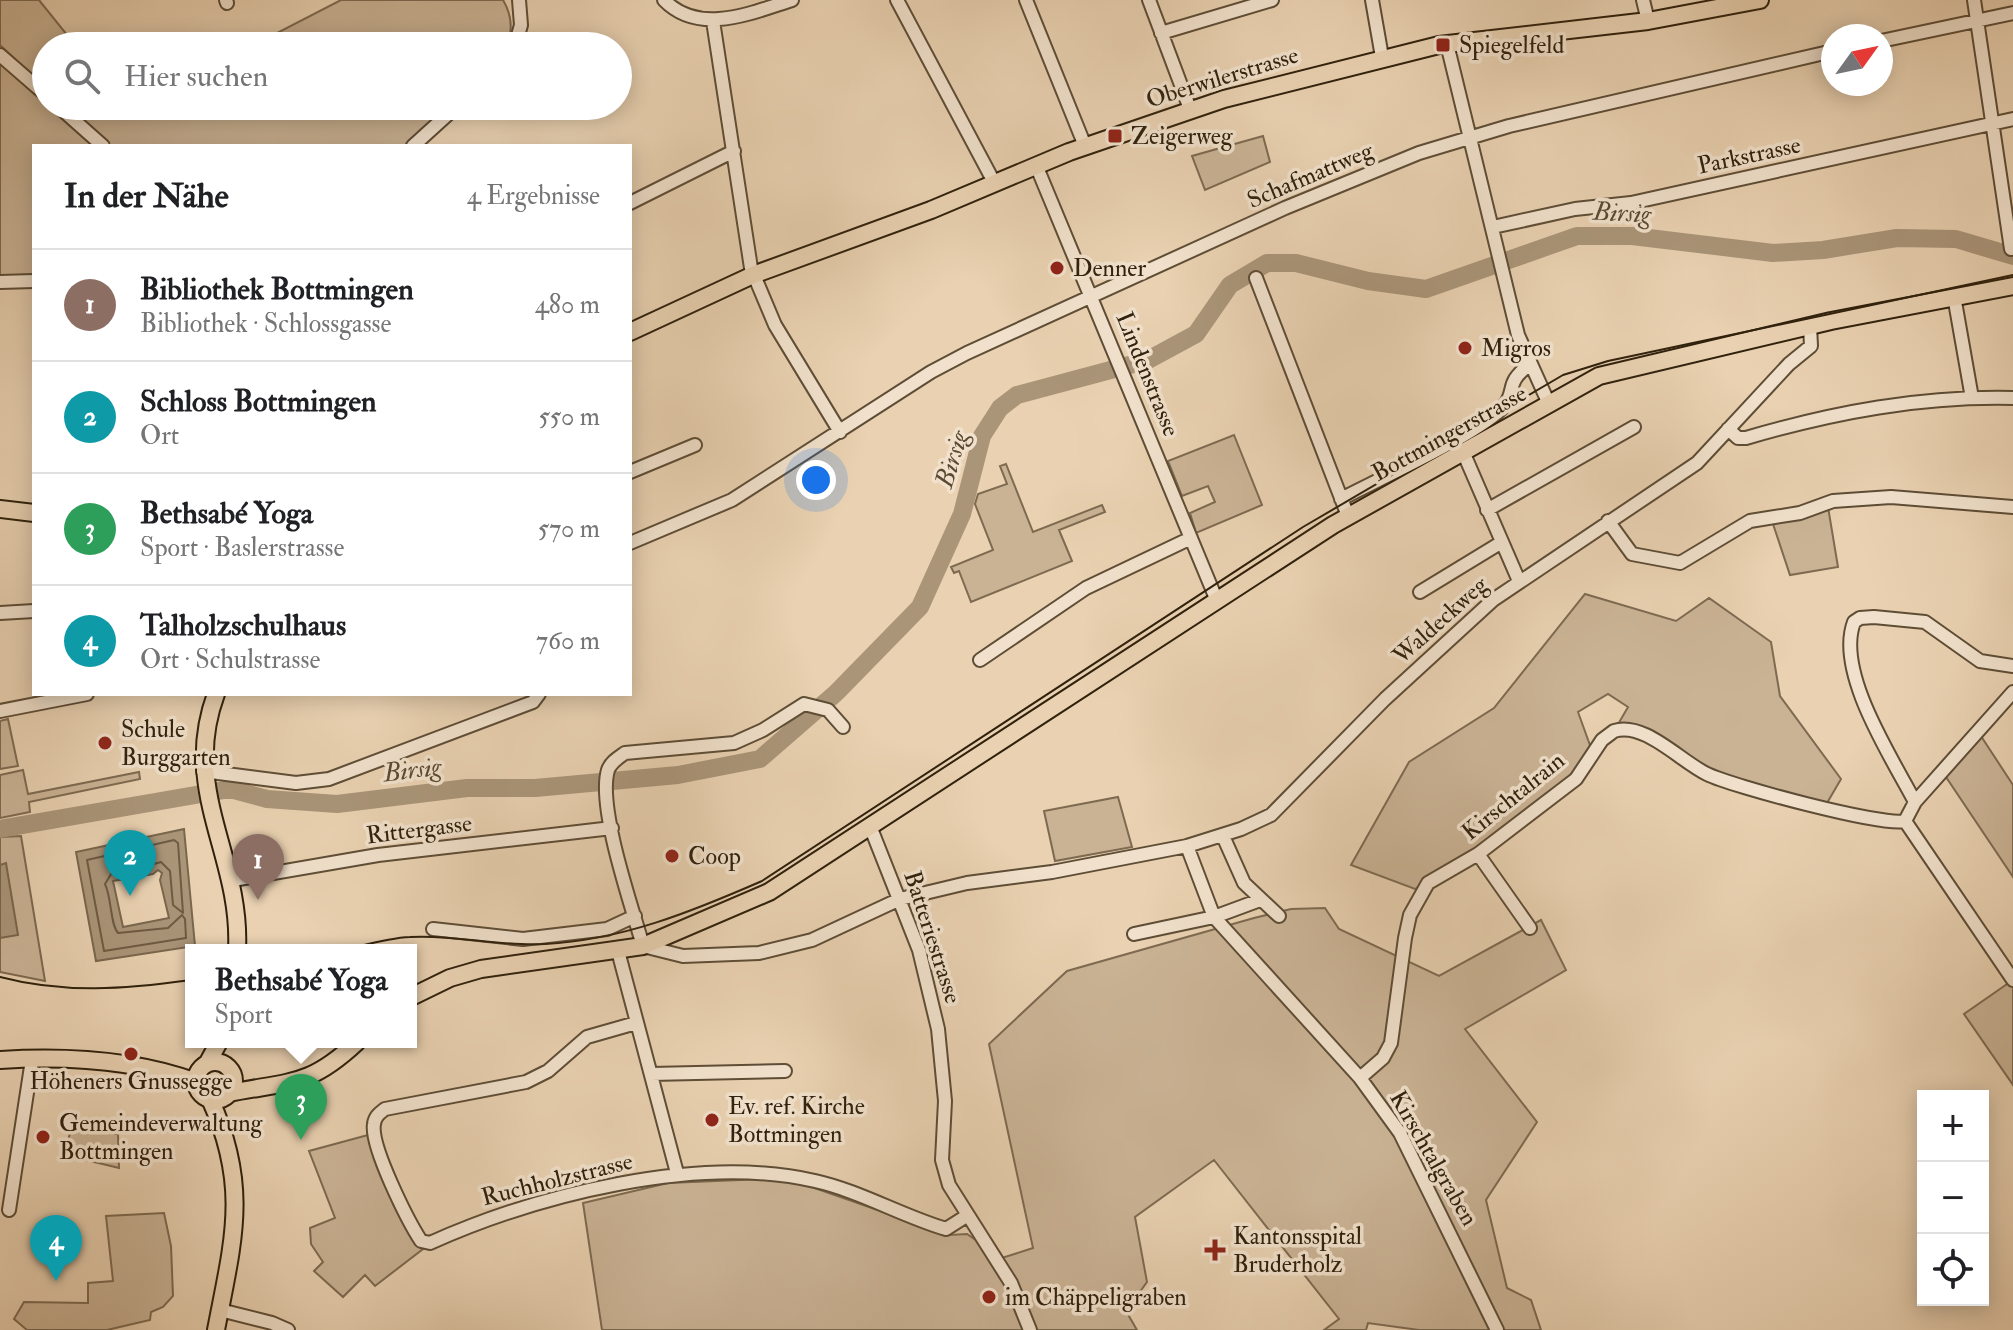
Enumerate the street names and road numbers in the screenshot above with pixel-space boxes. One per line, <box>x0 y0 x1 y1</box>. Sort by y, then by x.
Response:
street label: Oberwilerstrasse <box>1142 40 1302 115</box>
street label: Parkstrasse <box>1695 129 1804 182</box>
street label: Schafmattweg <box>1243 135 1379 216</box>
street label: Lindenstrasse <box>1109 307 1187 441</box>
street label: Bottmingerstrasse <box>1366 378 1532 489</box>
street label: Waldeckweg <box>1386 569 1495 672</box>
street label: Kirschtalrain <box>1455 745 1571 847</box>
street label: Rittergasse <box>365 808 474 851</box>
street label: Batteriestrasse <box>896 867 969 1007</box>
street label: Kirschtalgraben <box>1382 1085 1485 1231</box>
street label: Ruchholzstrasse <box>478 1146 636 1213</box>

